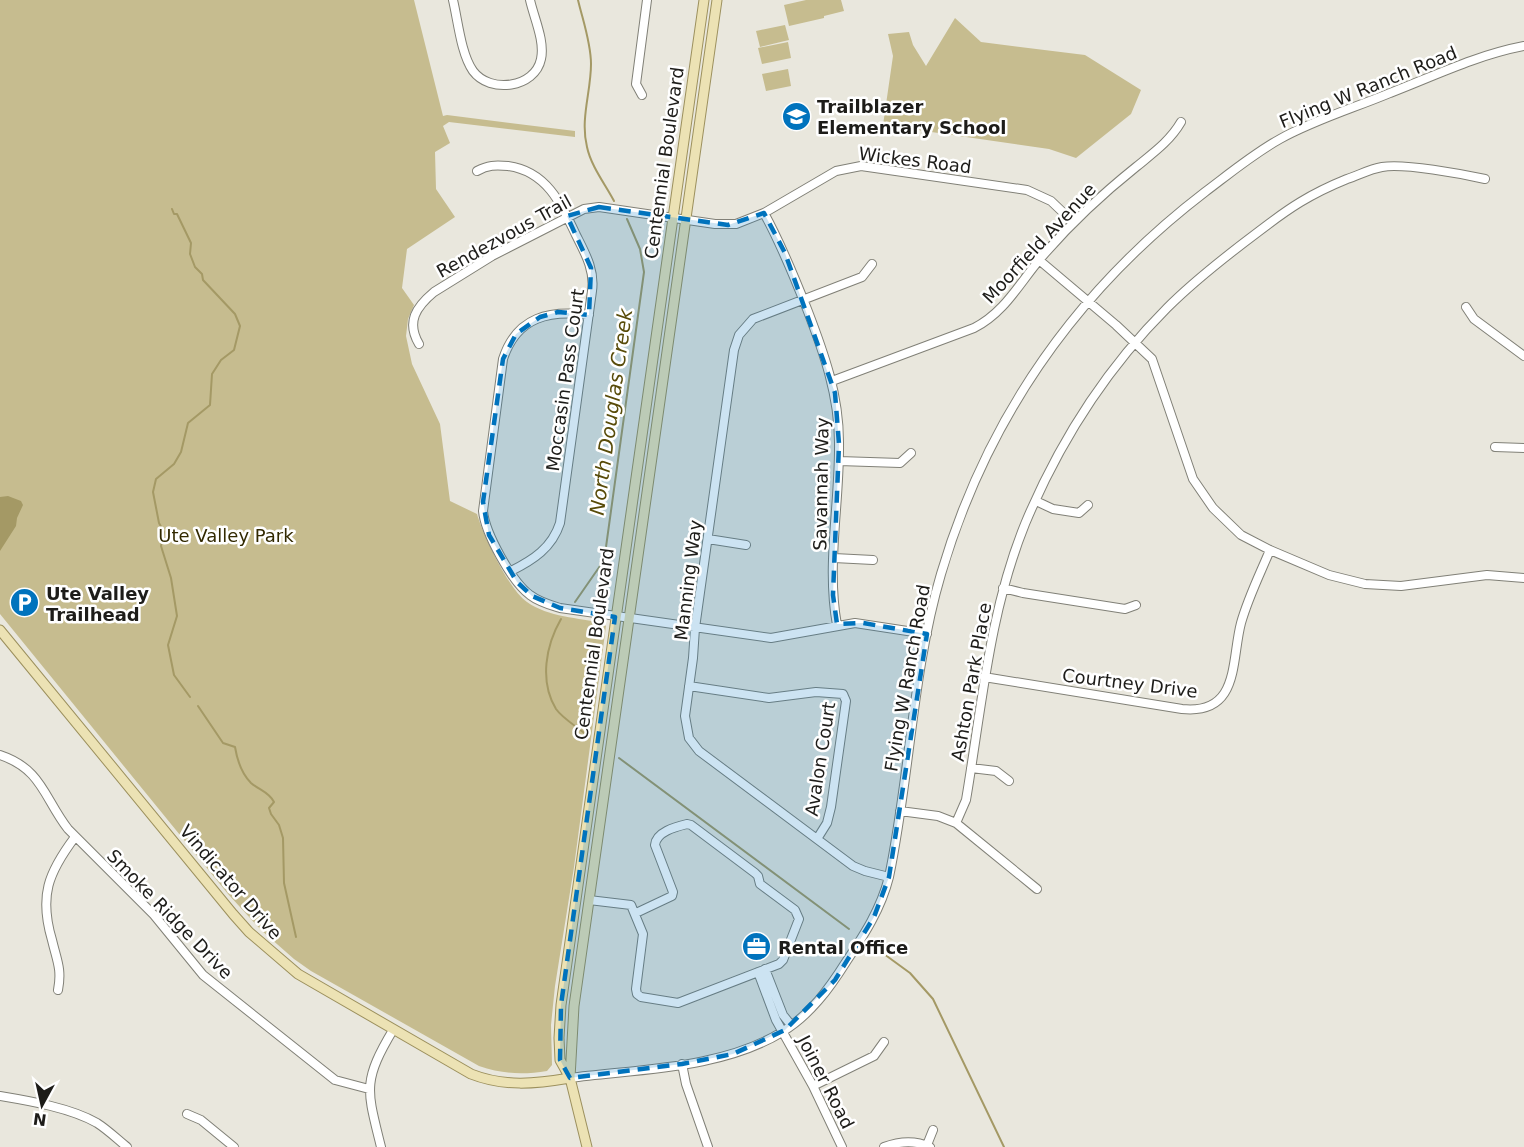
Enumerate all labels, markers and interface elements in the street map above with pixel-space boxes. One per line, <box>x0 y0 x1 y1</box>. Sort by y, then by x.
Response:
street label: Flying W Ranch Road <box>1276 42 1460 132</box>
street label: Centennial Boulevard <box>640 66 688 260</box>
place label: Trailblazer Elementary School <box>817 96 1006 138</box>
school or university icon: Trailblazer Elementary School <box>780 100 812 132</box>
street label: Wickes Road <box>857 143 973 177</box>
street label: Moorfield Avenue <box>978 179 1100 307</box>
street label: Rendezvous Trail <box>433 190 575 282</box>
street label: Moccasin Pass Court <box>542 287 588 473</box>
water label: North Douglas Creek <box>585 306 638 517</box>
street label: Savannah Way <box>809 417 833 551</box>
street label: Manning Way <box>670 518 706 641</box>
park label: Ute Valley Park <box>158 525 294 546</box>
street label: Centennial Boulevard <box>570 547 618 741</box>
place label: Ute Valley Trailhead <box>46 583 149 625</box>
street label: Flying W Ranch Road <box>880 583 934 773</box>
parking icon: Ute Valley Trailhead <box>9 587 41 619</box>
street label: Ashton Park Place <box>947 601 995 763</box>
street label: Courtney Drive <box>1061 664 1199 702</box>
street label: Avalon Court <box>801 700 839 818</box>
street label: Vindicator Drive <box>176 820 286 944</box>
street label: Smoke Ridge Drive <box>103 845 237 983</box>
office icon: Rental Office <box>741 931 773 963</box>
place label: Rental Office <box>778 937 908 958</box>
street label: Joiner Road <box>793 1031 859 1132</box>
north arrow <box>12 1075 72 1135</box>
text: N <box>32 1109 48 1130</box>

